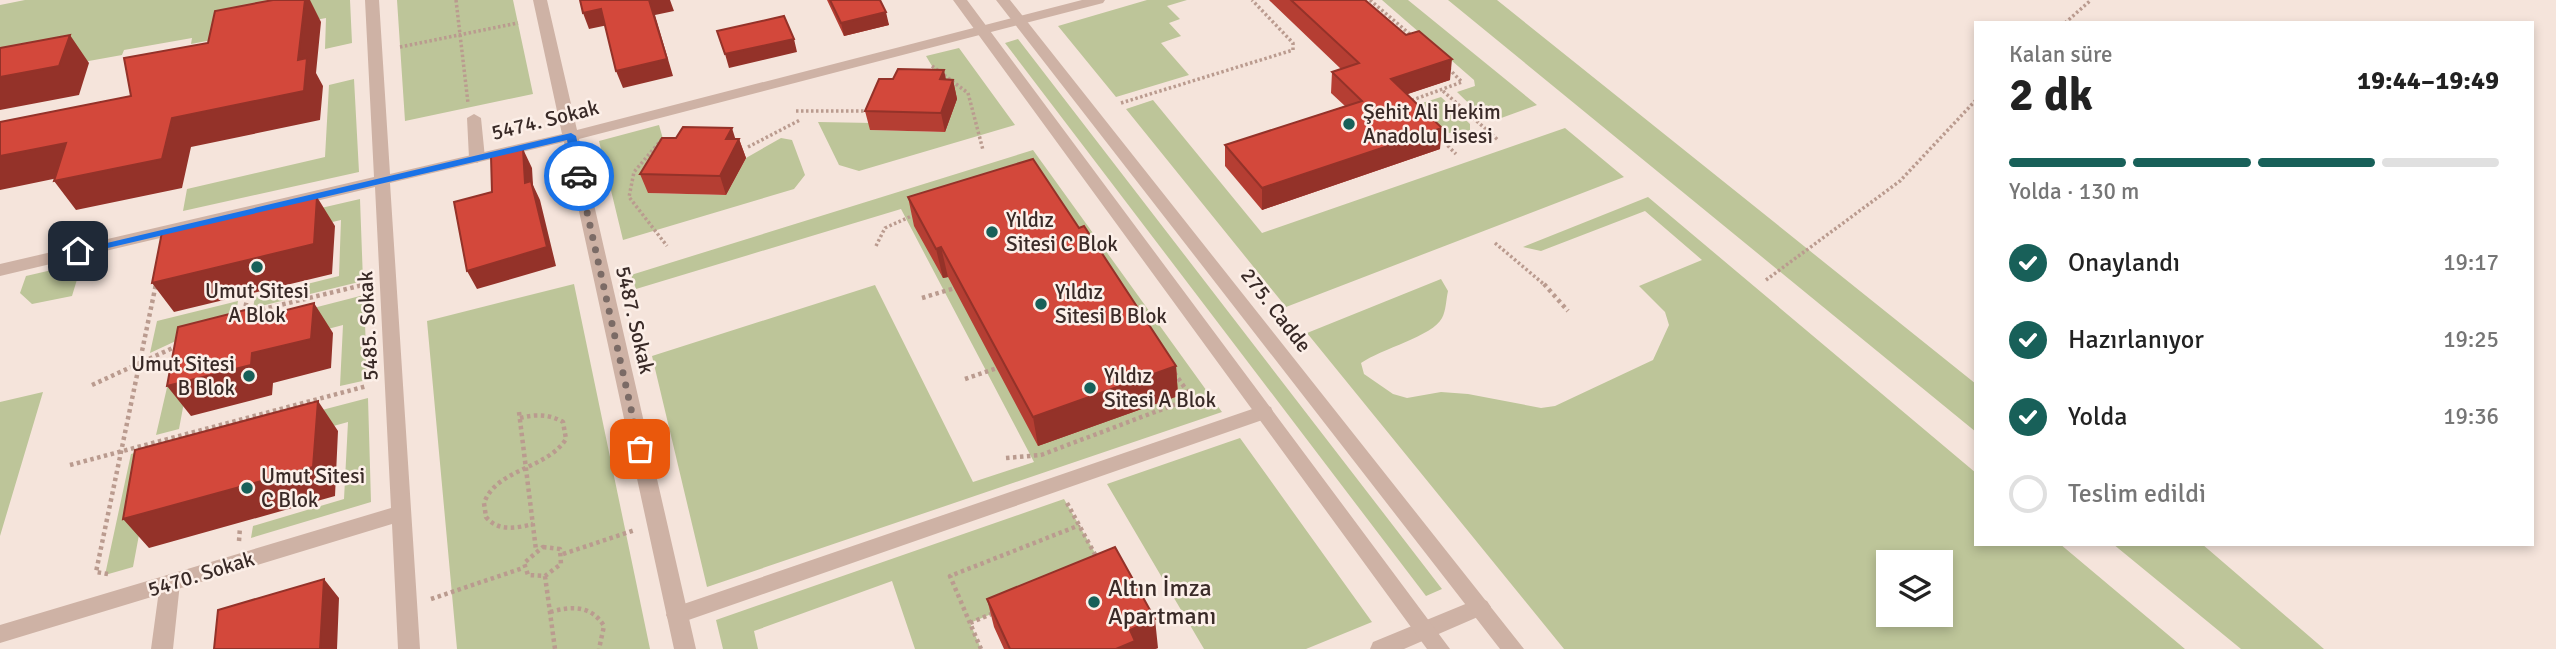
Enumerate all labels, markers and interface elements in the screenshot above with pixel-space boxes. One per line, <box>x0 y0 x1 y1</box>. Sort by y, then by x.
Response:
text: Kalan süre <box>2009 40 2113 69</box>
text: 19:44–19:49 <box>2357 65 2499 97</box>
text: 2 dk <box>2009 67 2093 123</box>
street label: 5474. Sokak <box>489 94 602 146</box>
place label: Şehit Ali Hekim Anadolu Lisesi <box>1363 99 1501 149</box>
marker: Şehit Ali Hekim Anadolu Lisesi <box>1341 116 1357 132</box>
courier <box>544 141 614 211</box>
icon: car <box>560 157 598 195</box>
text: Yolda · 130 m <box>2009 177 2139 206</box>
place label: Yıldız Sitesi C Blok <box>1006 207 1118 257</box>
pin <box>48 221 108 281</box>
marker: Yıldız Sitesi C Blok <box>984 224 1000 240</box>
icon: home <box>59 232 97 270</box>
icon: check <box>2009 244 2047 282</box>
text: Onaylandı <box>2068 247 2180 279</box>
text: 19:17 <box>2443 248 2499 277</box>
marker: Umut Sitesi A Blok <box>249 259 265 275</box>
street label: 275. Cadde <box>1235 263 1317 357</box>
street label: 5487. Sokak <box>610 264 660 377</box>
street label: 5485. Sokak <box>352 270 384 382</box>
place label: Umut Sitesi A Blok <box>205 278 309 328</box>
place label: Yıldız Sitesi B Blok <box>1055 279 1167 329</box>
marker: Yıldız Sitesi B Blok <box>1033 296 1049 312</box>
icon: check <box>2009 321 2047 359</box>
text: Hazırlanıyor <box>2068 324 2204 356</box>
text: 19:25 <box>2443 325 2499 354</box>
place label: Umut Sitesi B Blok <box>131 351 235 401</box>
place label: Yıldız Sitesi A Blok <box>1104 363 1216 413</box>
marker: Umut Sitesi B Blok <box>241 368 257 384</box>
marker: Yıldız Sitesi A Blok <box>1082 380 1098 396</box>
icon: check <box>2009 398 2047 436</box>
text: Yolda <box>2068 401 2128 433</box>
text: 19:36 <box>2443 402 2499 431</box>
pin <box>610 419 670 479</box>
icon: bag <box>621 430 659 468</box>
place label: Umut Sitesi C Blok <box>261 463 365 513</box>
text: Teslim edildi <box>2068 478 2206 510</box>
marker: Umut Sitesi C Blok <box>239 480 255 496</box>
street label: 5470. Sokak <box>145 545 258 602</box>
map controls <box>1876 550 1953 627</box>
button: layers <box>1876 550 1953 627</box>
place label: Altın İmza Apartmanı <box>1108 573 1216 631</box>
marker: Altın İmza Apartmanı <box>1086 594 1102 610</box>

